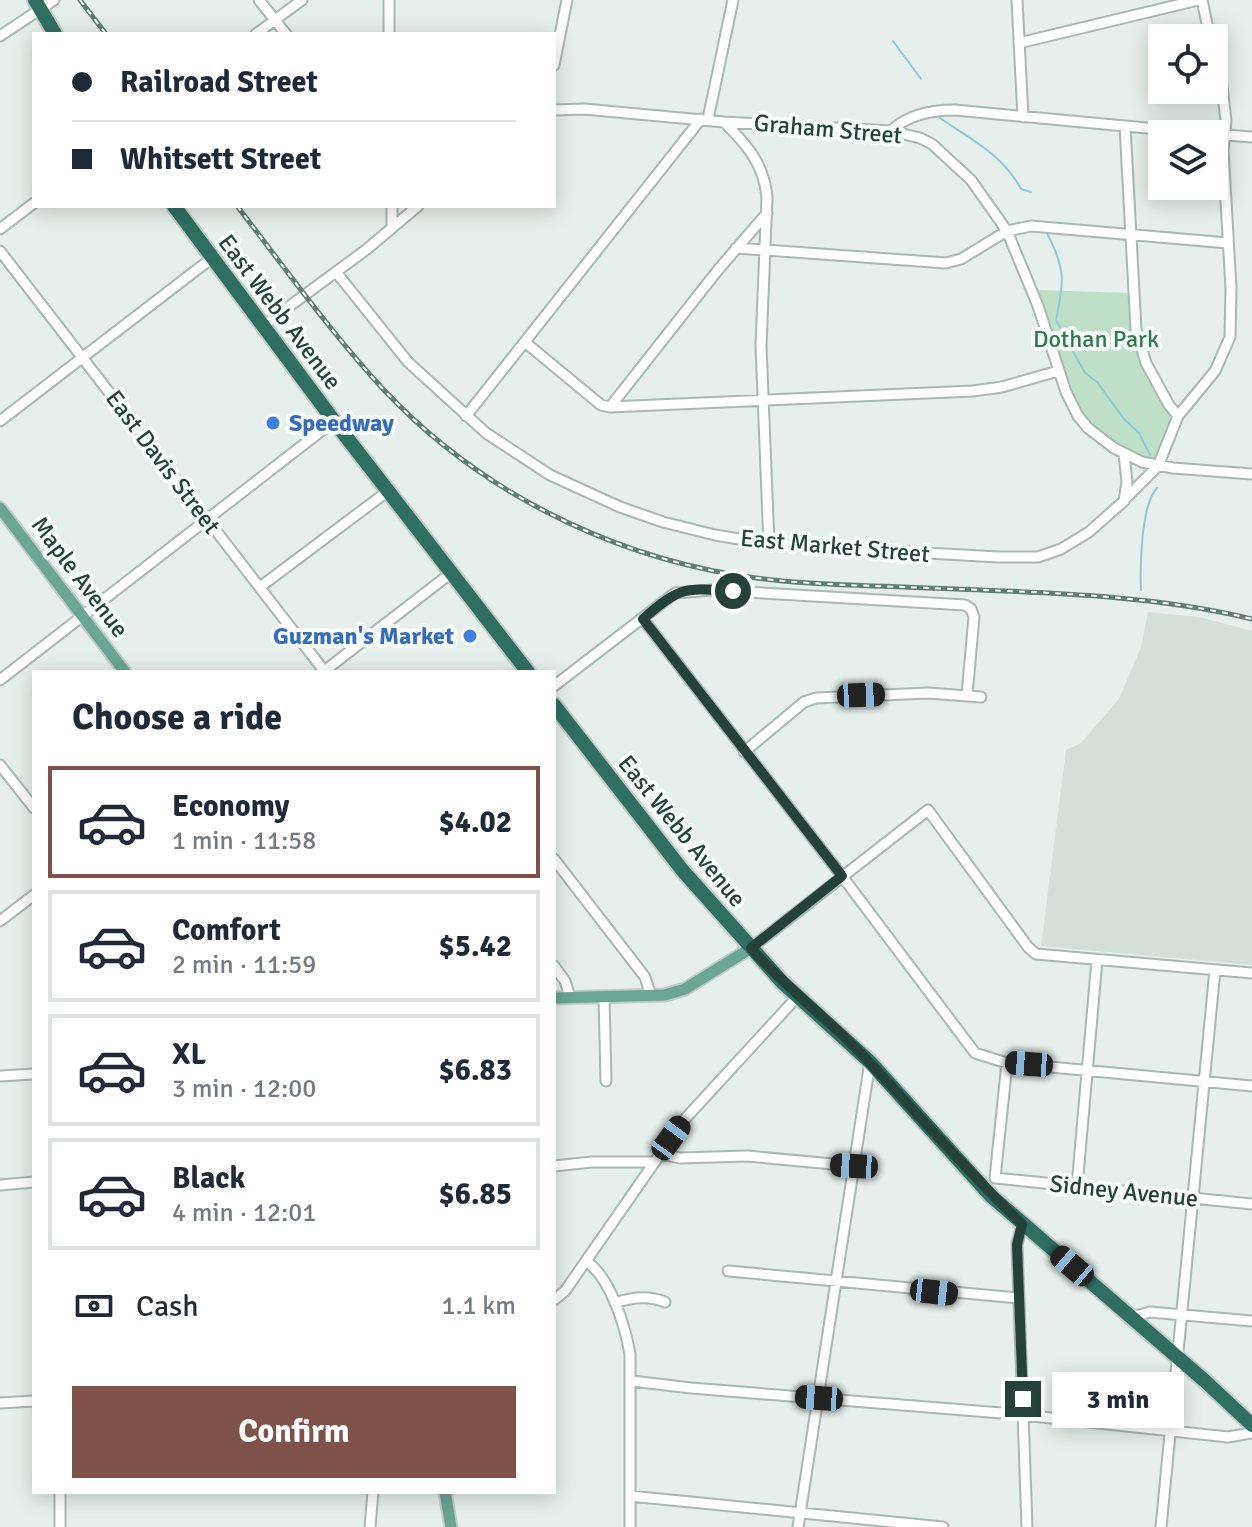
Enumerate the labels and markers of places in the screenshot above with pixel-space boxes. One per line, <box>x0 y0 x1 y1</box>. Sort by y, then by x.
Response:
place label: Speedway <box>289 408 394 438</box>
marker: Speedway <box>264 414 282 432</box>
place label: Guzman's Market <box>273 621 454 651</box>
marker: Guzman's Market <box>461 627 479 645</box>

